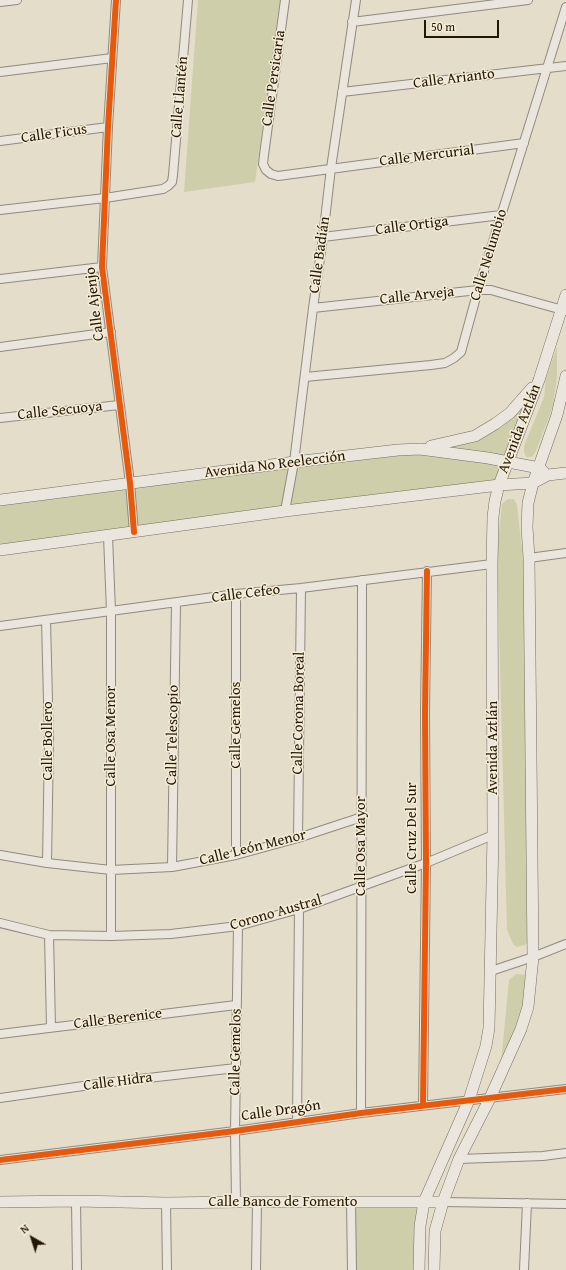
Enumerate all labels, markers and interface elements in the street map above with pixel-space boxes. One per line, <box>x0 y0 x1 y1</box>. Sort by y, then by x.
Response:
scale bar <box>426 12 501 38</box>
text: 50 m <box>431 18 455 35</box>
street label: Calle Persicaria <box>258 29 290 127</box>
street label: Calle Llantén <box>167 55 193 139</box>
street label: Calle Arianto <box>412 65 496 93</box>
street label: Calle Ficus <box>20 120 88 148</box>
street label: Calle Mercurial <box>378 141 476 171</box>
street label: Calle Nelumbio <box>466 207 512 303</box>
street label: Calle Ortiga <box>374 213 450 239</box>
street label: Calle Badián <box>306 215 334 295</box>
street label: Calle Ajenjo <box>82 266 108 342</box>
street label: Calle Arveja <box>379 283 455 309</box>
street label: Avenida Aztlán <box>495 382 545 476</box>
street label: Calle Secuoya <box>17 398 103 424</box>
street label: Avenida No Reelección <box>204 447 346 483</box>
street label: Calle Cefeo <box>211 581 281 607</box>
street label: Calle Corona Boreal <box>289 652 309 774</box>
street label: Calle Gemelos <box>227 682 245 768</box>
street label: Calle Osa Menor <box>102 685 120 787</box>
street label: Calle Telescopio <box>163 685 183 785</box>
street label: Calle Bollero <box>39 701 57 781</box>
street label: Avenida Aztlán <box>484 701 502 795</box>
street label: Calle Cruz Del Sur <box>403 782 421 894</box>
street label: Calle Osa Mayor <box>352 796 370 896</box>
street label: Calle León Menor <box>198 826 308 870</box>
street label: Corono Austral <box>228 891 324 935</box>
street label: Calle Berenice <box>73 1005 163 1033</box>
street label: Calle Gemelos <box>226 1008 246 1096</box>
street label: Calle Hidra <box>83 1069 153 1095</box>
street label: Calle Dragón <box>240 1097 322 1125</box>
street label: Calle Banco de Fomento <box>208 1193 358 1211</box>
north arrow <box>12 1218 52 1258</box>
text: N <box>17 1220 32 1237</box>

